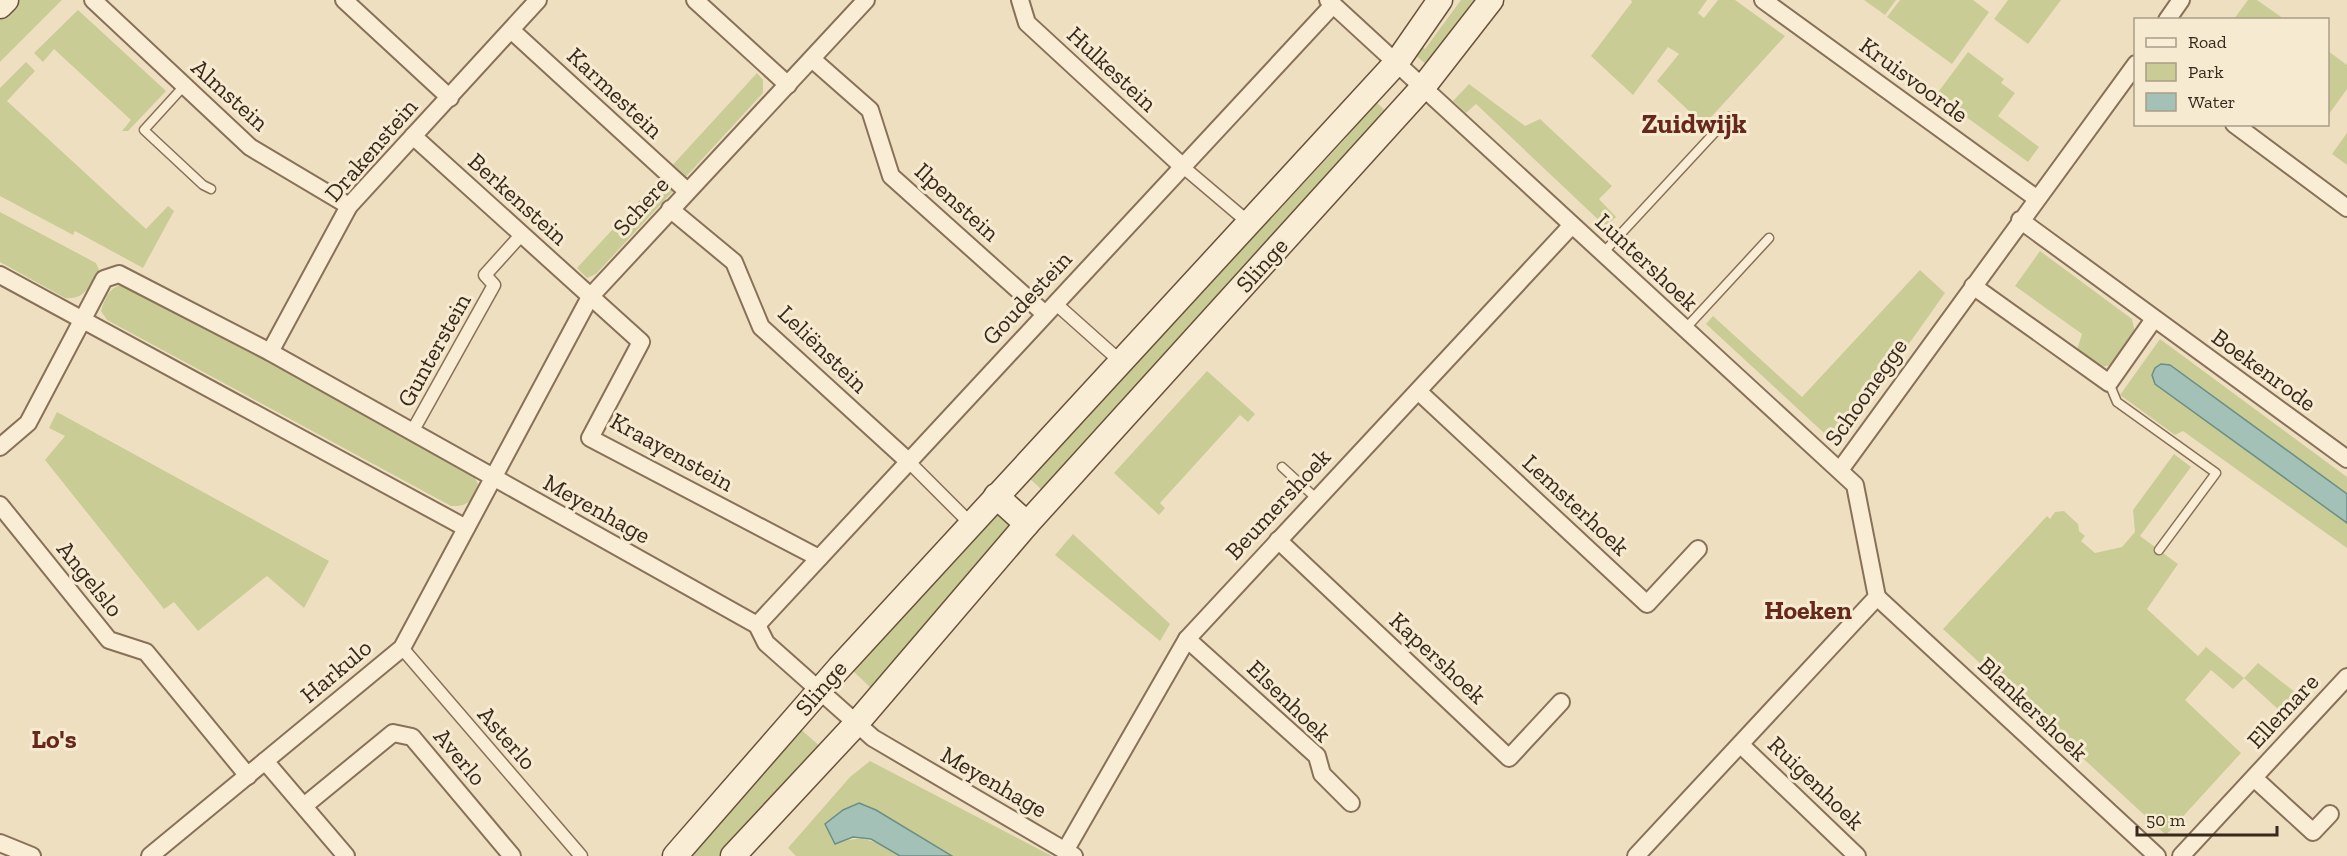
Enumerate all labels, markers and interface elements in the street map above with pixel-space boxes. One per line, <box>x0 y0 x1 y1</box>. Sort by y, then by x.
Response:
legend <box>2134 18 2329 126</box>
street label: Hulkestein <box>1061 20 1163 118</box>
street label: Kruisvoorde <box>1854 30 1974 129</box>
text: Road <box>2188 31 2227 53</box>
street label: Karmestein <box>561 41 669 144</box>
street label: Almstein <box>186 52 275 137</box>
text: Park <box>2188 61 2224 83</box>
text: Water <box>2188 91 2235 113</box>
street label: Drakenstein <box>318 92 423 207</box>
district label: Zuidwijk <box>1641 108 1747 140</box>
street label: Berkenstein <box>463 146 574 251</box>
street label: Ilpenstein <box>909 156 1006 247</box>
street label: Schere <box>606 170 675 241</box>
street label: Luntershoek <box>1590 207 1705 317</box>
street label: Slinge <box>1229 231 1294 298</box>
street label: Goudestein <box>976 244 1078 351</box>
street label: Gunterstein <box>391 288 477 412</box>
street label: Leliënstein <box>772 299 874 399</box>
street label: Boekenrode <box>2206 322 2322 417</box>
street label: Schoonegge <box>1818 332 1913 451</box>
street label: Kraayenstein <box>606 406 739 497</box>
street label: Beumershoek <box>1219 442 1337 565</box>
street label: Lemsterhoek <box>1517 448 1636 562</box>
street label: Meyenhage <box>539 467 656 550</box>
street label: Angelslo <box>51 535 130 623</box>
district label: Hoeken <box>1764 594 1852 626</box>
street label: Kapershoek <box>1384 606 1493 710</box>
street label: Harkulo <box>294 632 377 709</box>
street label: Blankershoek <box>1972 650 2095 767</box>
street label: Slinge <box>789 654 853 721</box>
street label: Elsenhoek <box>1241 654 1338 748</box>
street label: Ellemare <box>2241 667 2325 754</box>
street label: Asterlo <box>472 700 543 775</box>
street label: Averlo <box>428 722 493 791</box>
district label: Lo's <box>31 723 77 755</box>
street label: Ruigenhoek <box>1762 730 1871 836</box>
street label: Meyenhage <box>936 740 1053 824</box>
scale bar <box>2137 799 2276 837</box>
text: 50 m <box>2146 809 2186 831</box>

